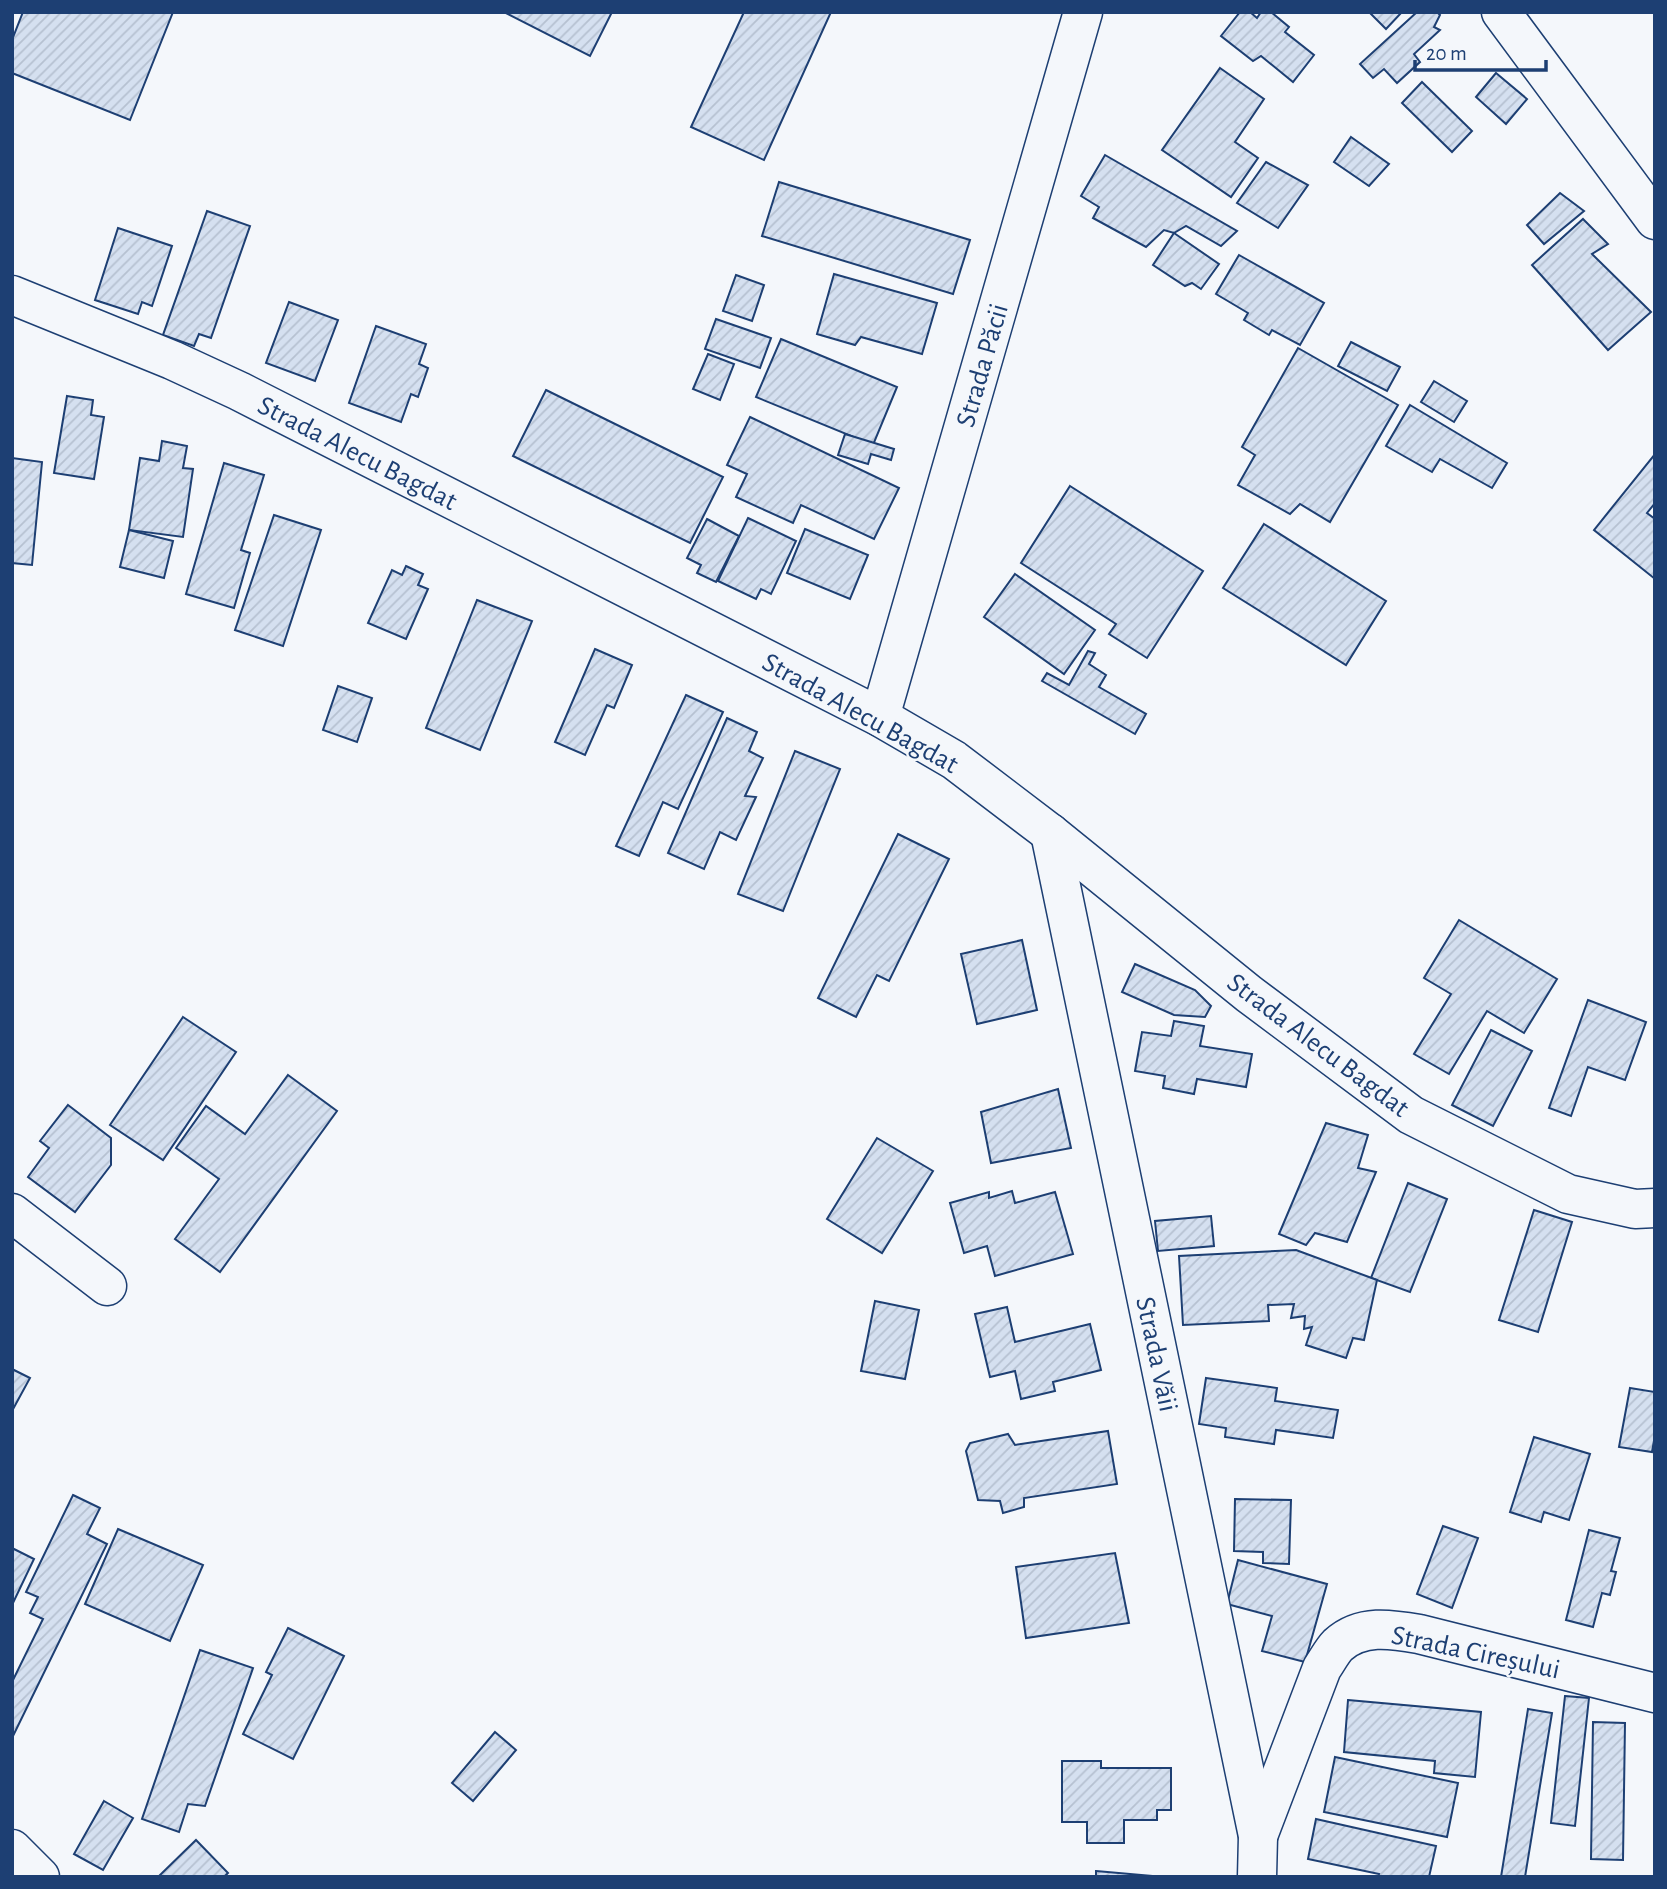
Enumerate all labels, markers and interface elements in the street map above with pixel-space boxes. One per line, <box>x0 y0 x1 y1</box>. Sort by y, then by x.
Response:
scale bar <box>1415 28 1546 72</box>
text: 20 m <box>1426 43 1467 64</box>
street label: Strada Păcii <box>952 301 1014 430</box>
street label: Strada Alecu Bagdat <box>253 391 461 516</box>
street label: Strada Alecu Bagdat <box>757 648 963 779</box>
street label: Strada Alecu Bagdat <box>1222 968 1414 1123</box>
street label: Strada Văii <box>1130 1294 1182 1414</box>
street label: Strada Cireșului <box>1388 1621 1563 1685</box>

